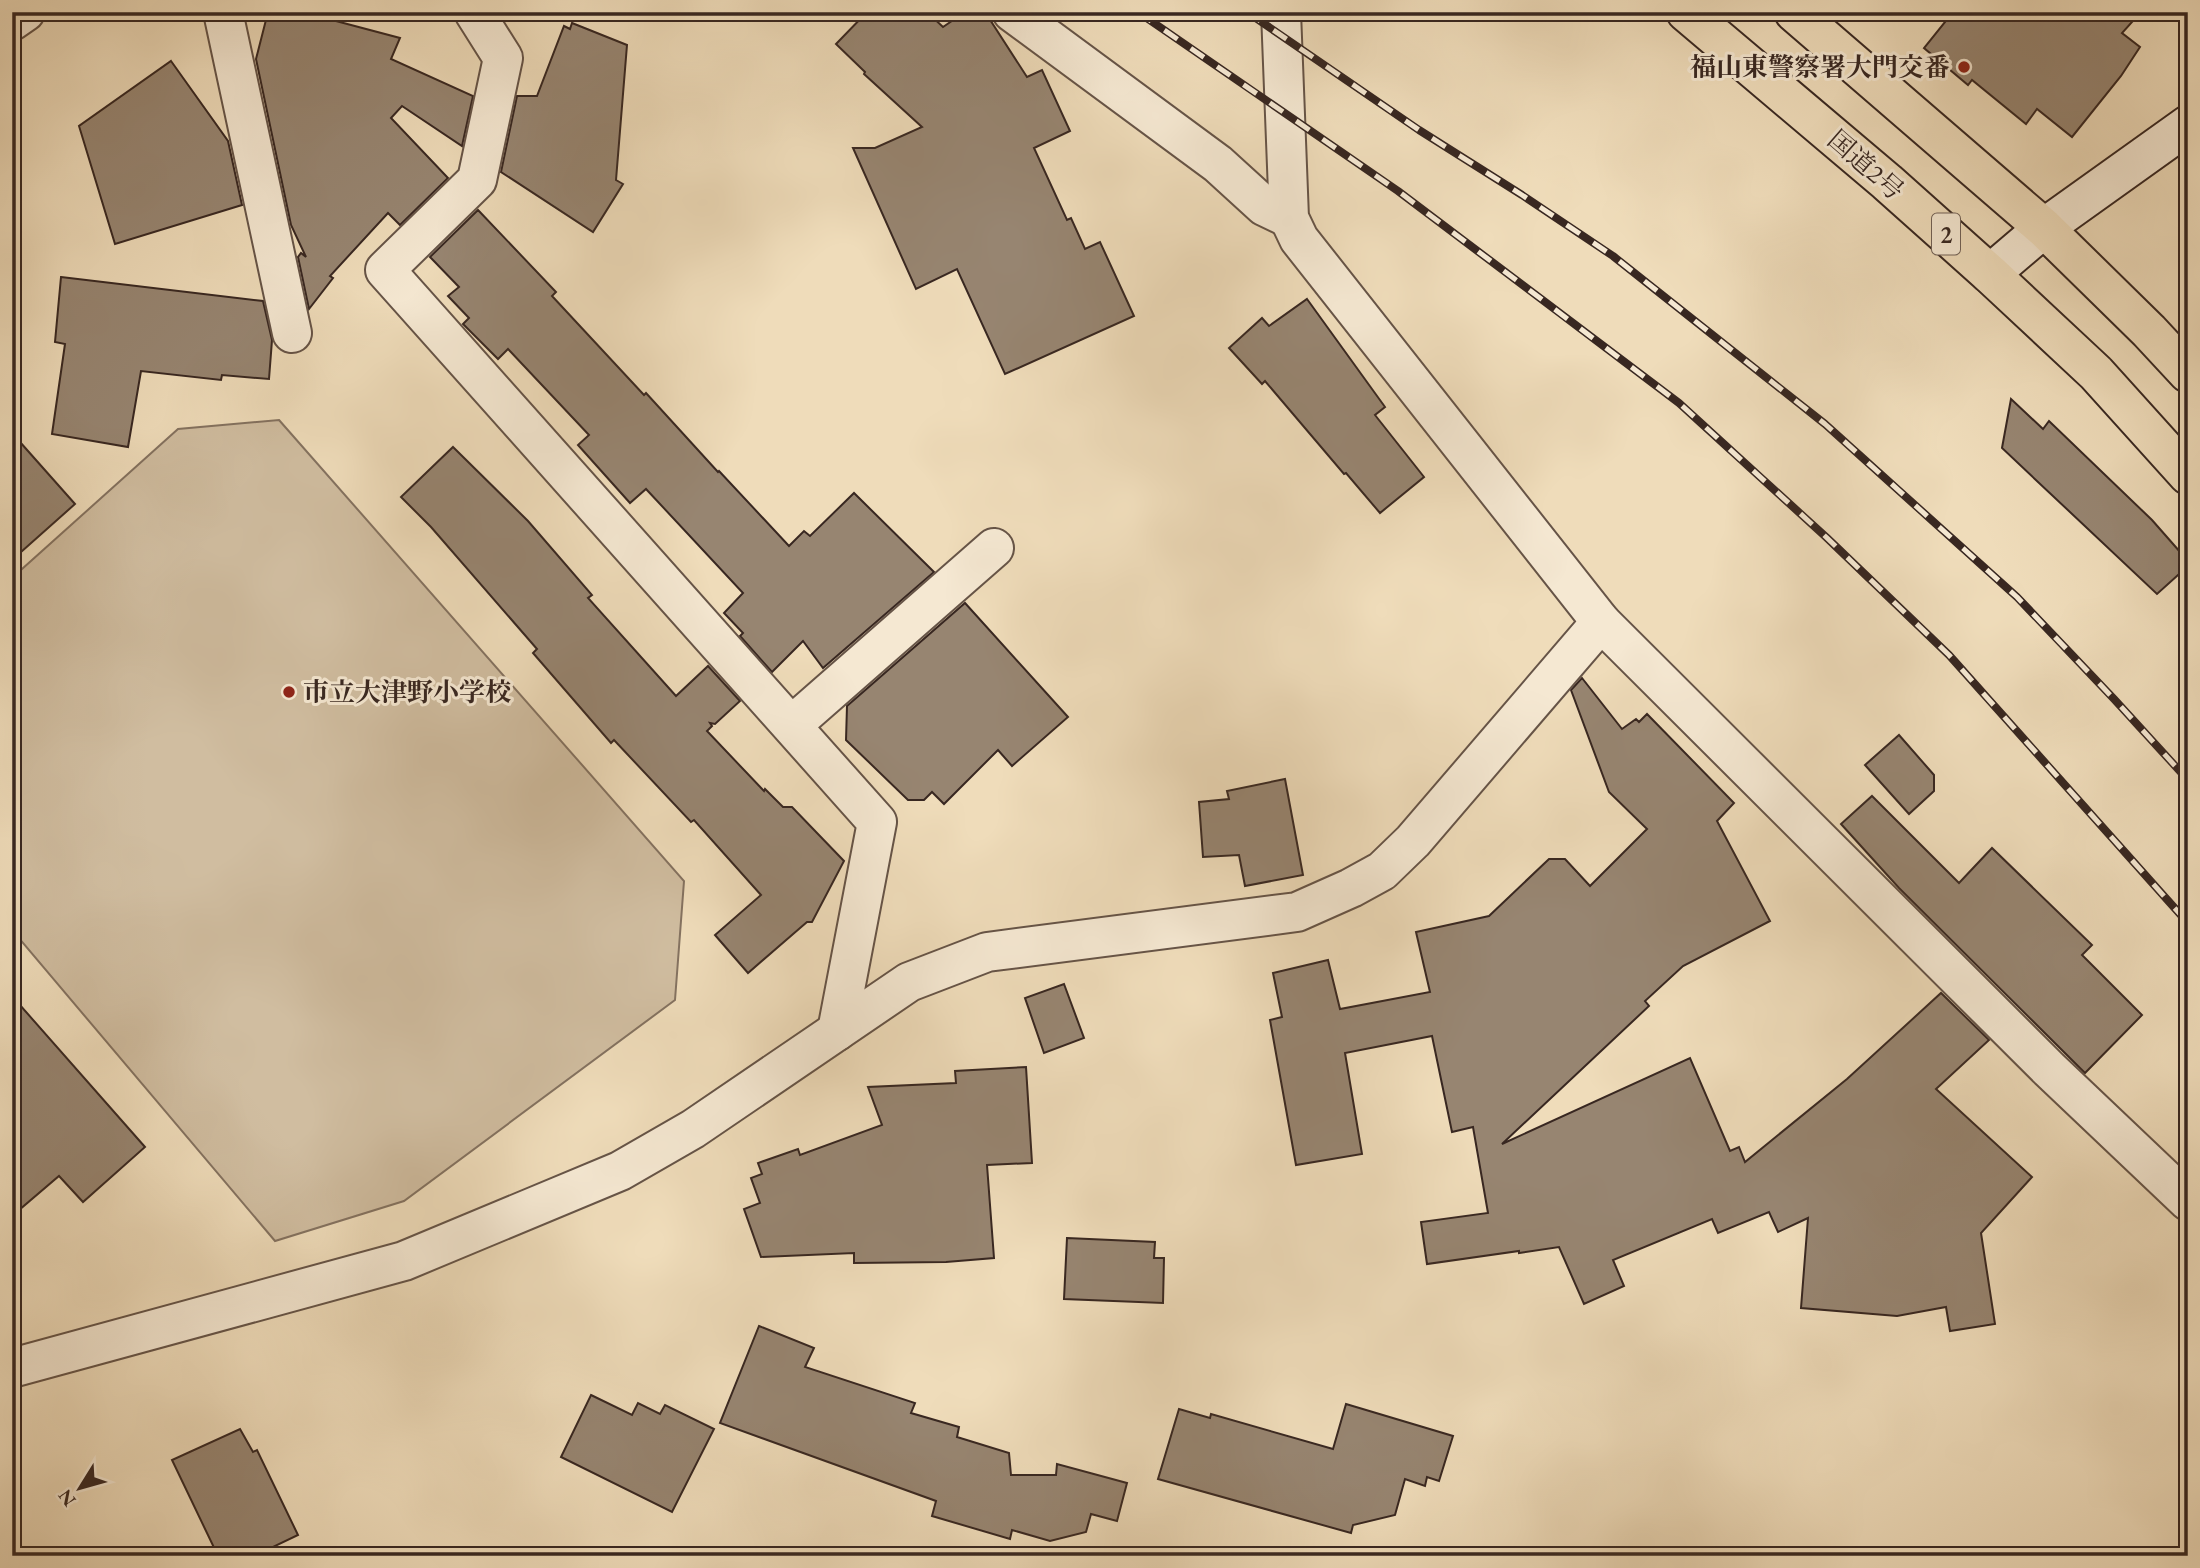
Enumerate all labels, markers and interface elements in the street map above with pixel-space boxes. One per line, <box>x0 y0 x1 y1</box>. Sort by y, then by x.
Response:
place label: 福山東警察署大門交番 <box>1690 50 1950 84</box>
marker: 福山東警察署大門交番 <box>1956 59 1972 75</box>
street label: 国道2号 <box>1821 122 1911 208</box>
road number: 2 <box>1932 214 1960 255</box>
place label: 市立大津野小学校 <box>303 675 511 709</box>
marker: 市立大津野小学校 <box>281 684 297 700</box>
north arrow <box>46 1452 116 1522</box>
text: N <box>52 1484 81 1512</box>

